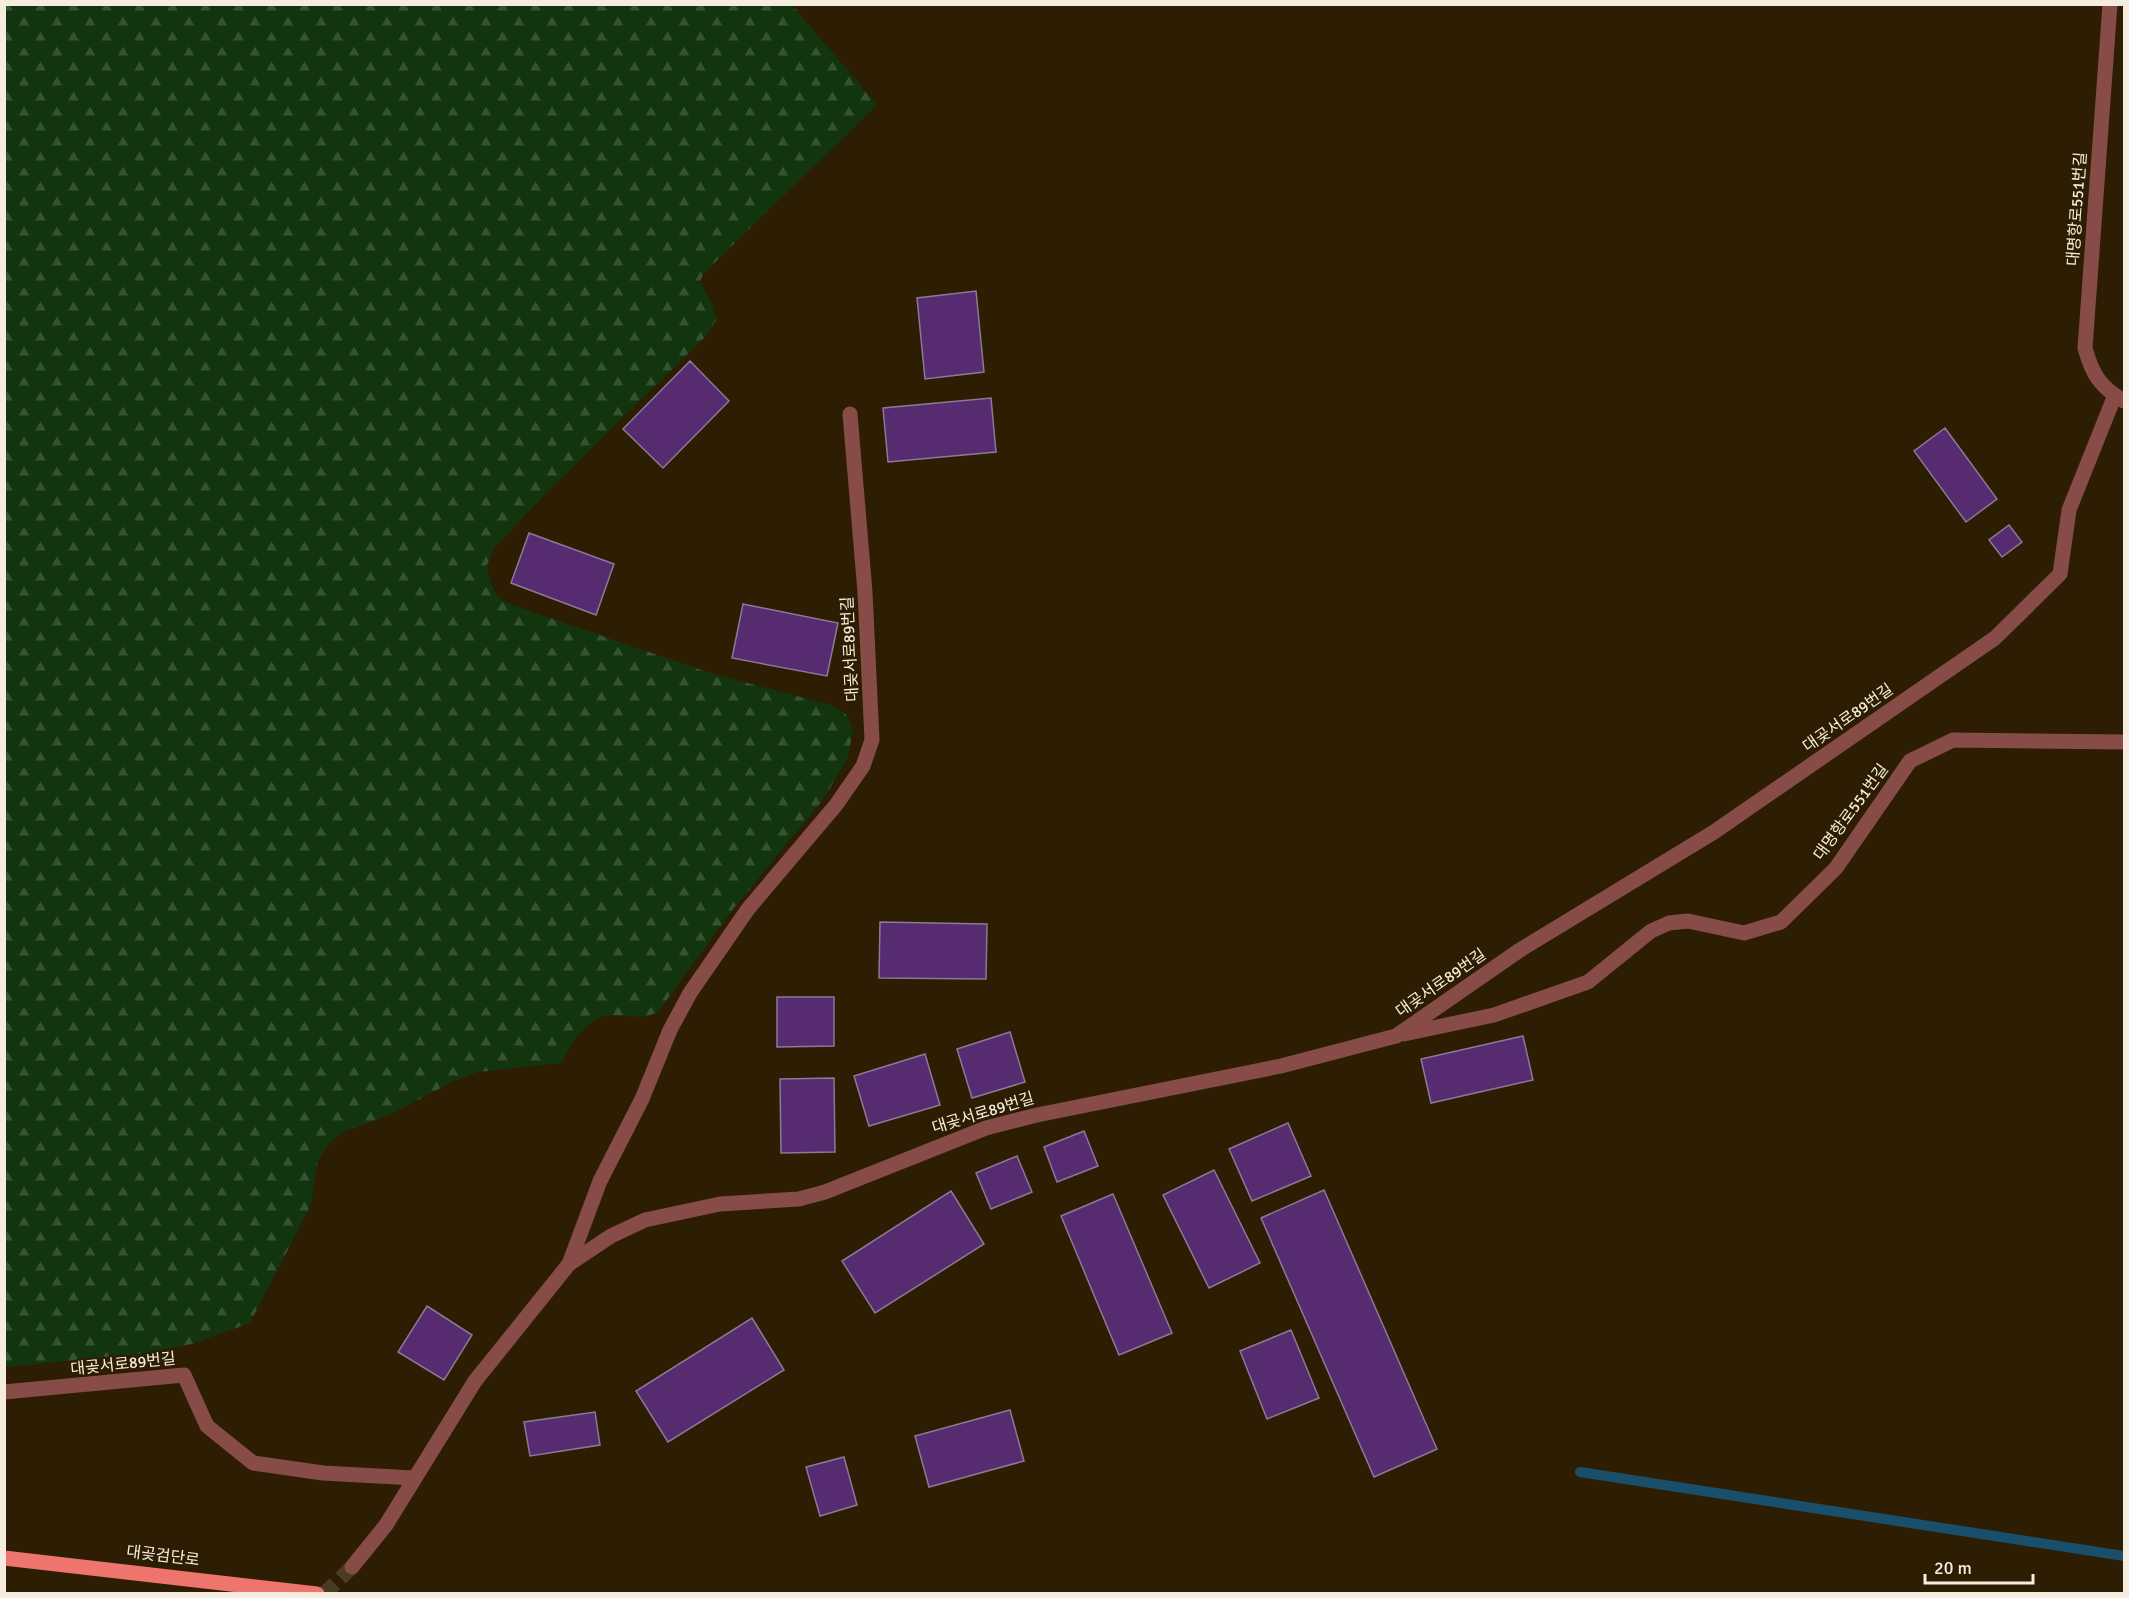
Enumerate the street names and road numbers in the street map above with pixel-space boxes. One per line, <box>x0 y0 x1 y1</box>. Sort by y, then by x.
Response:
street label: 대명항로551번길 <box>2063 151 2091 267</box>
street label: 대곶서로89번길 <box>837 596 863 702</box>
street label: 대곶서로89번길 <box>1799 680 1897 756</box>
street label: 대명항로551번길 <box>1809 760 1893 864</box>
street label: 대곶서로89번길 <box>1392 945 1490 1021</box>
street label: 대곶서로89번길 <box>930 1088 1036 1138</box>
street label: 대곶서로89번길 <box>69 1349 177 1379</box>
street label: 대곶검단로 <box>125 1542 201 1570</box>

